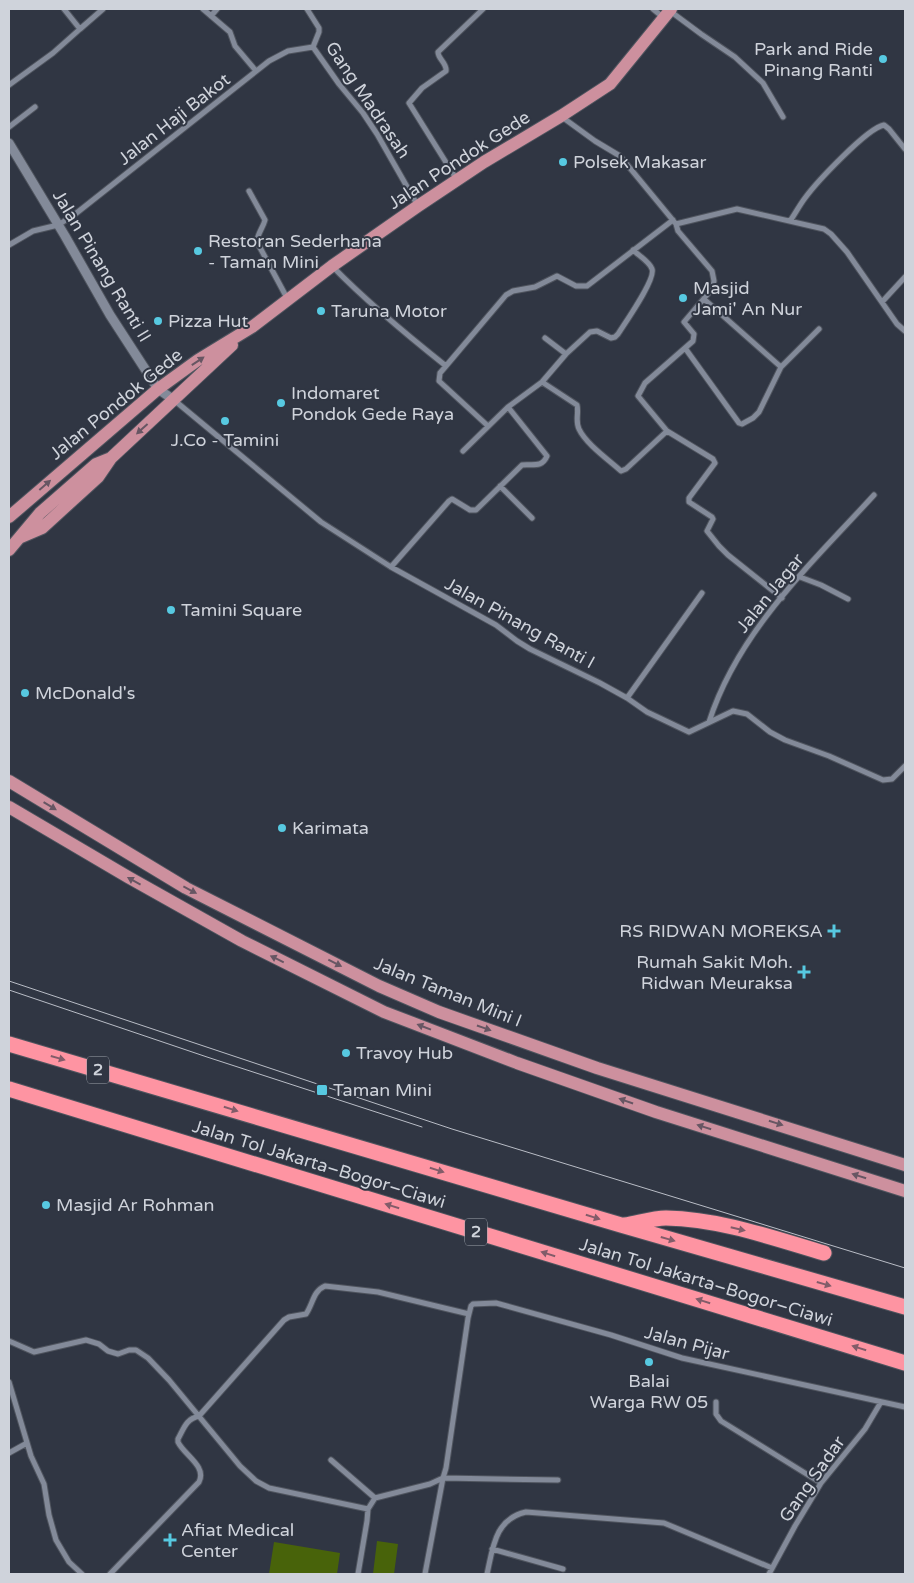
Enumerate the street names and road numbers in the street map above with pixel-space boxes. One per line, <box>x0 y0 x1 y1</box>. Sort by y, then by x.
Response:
street label: Gang Madrasah <box>321 37 415 163</box>
street label: Jalan Haji Bakot <box>114 68 235 170</box>
street label: Jalan Pondok Gede <box>384 106 534 214</box>
street label: Jalan Pinang Ranti II <box>48 186 156 346</box>
street label: Jalan Pondok Gede <box>45 344 187 464</box>
street label: Jalan Jagar <box>731 549 809 637</box>
street label: Jalan Pinang Ranti I <box>441 573 599 673</box>
street label: Jalan Taman Mini I <box>371 952 525 1032</box>
road number: 2 <box>87 1056 109 1084</box>
street label: Jalan Tol Jakarta–Bogor–Ciawi <box>190 1115 448 1213</box>
road number: 2 <box>465 1218 487 1246</box>
street label: Jalan Tol Jakarta–Bogor–Ciawi <box>577 1233 835 1331</box>
street label: Jalan Pijar <box>642 1321 732 1365</box>
street label: Gang Sadar <box>774 1432 850 1526</box>

